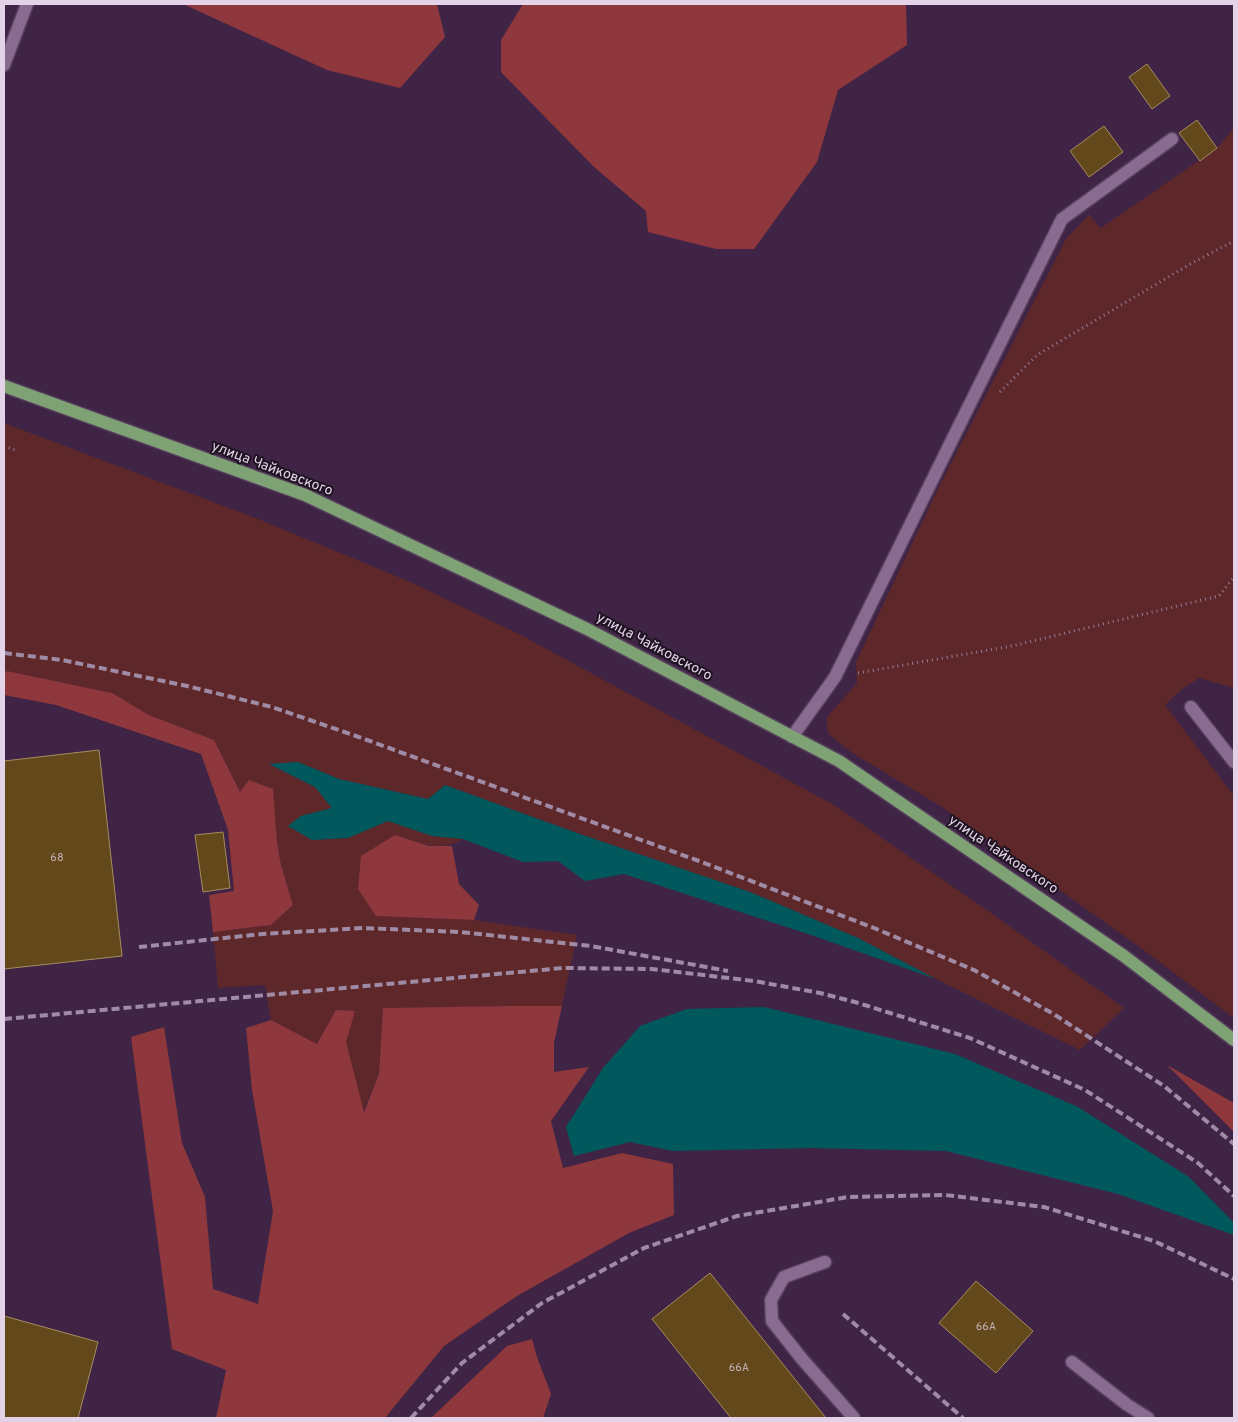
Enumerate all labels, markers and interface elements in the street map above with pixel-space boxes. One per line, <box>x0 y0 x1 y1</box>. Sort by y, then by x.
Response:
street label: улица Чайковского <box>209 438 335 500</box>
street label: улица Чайковского <box>593 609 715 685</box>
street label: улица Чайковского <box>945 812 1061 898</box>
house number: 68 <box>50 851 64 865</box>
house number: 66А <box>976 1320 996 1334</box>
house number: 66А <box>729 1361 749 1375</box>

